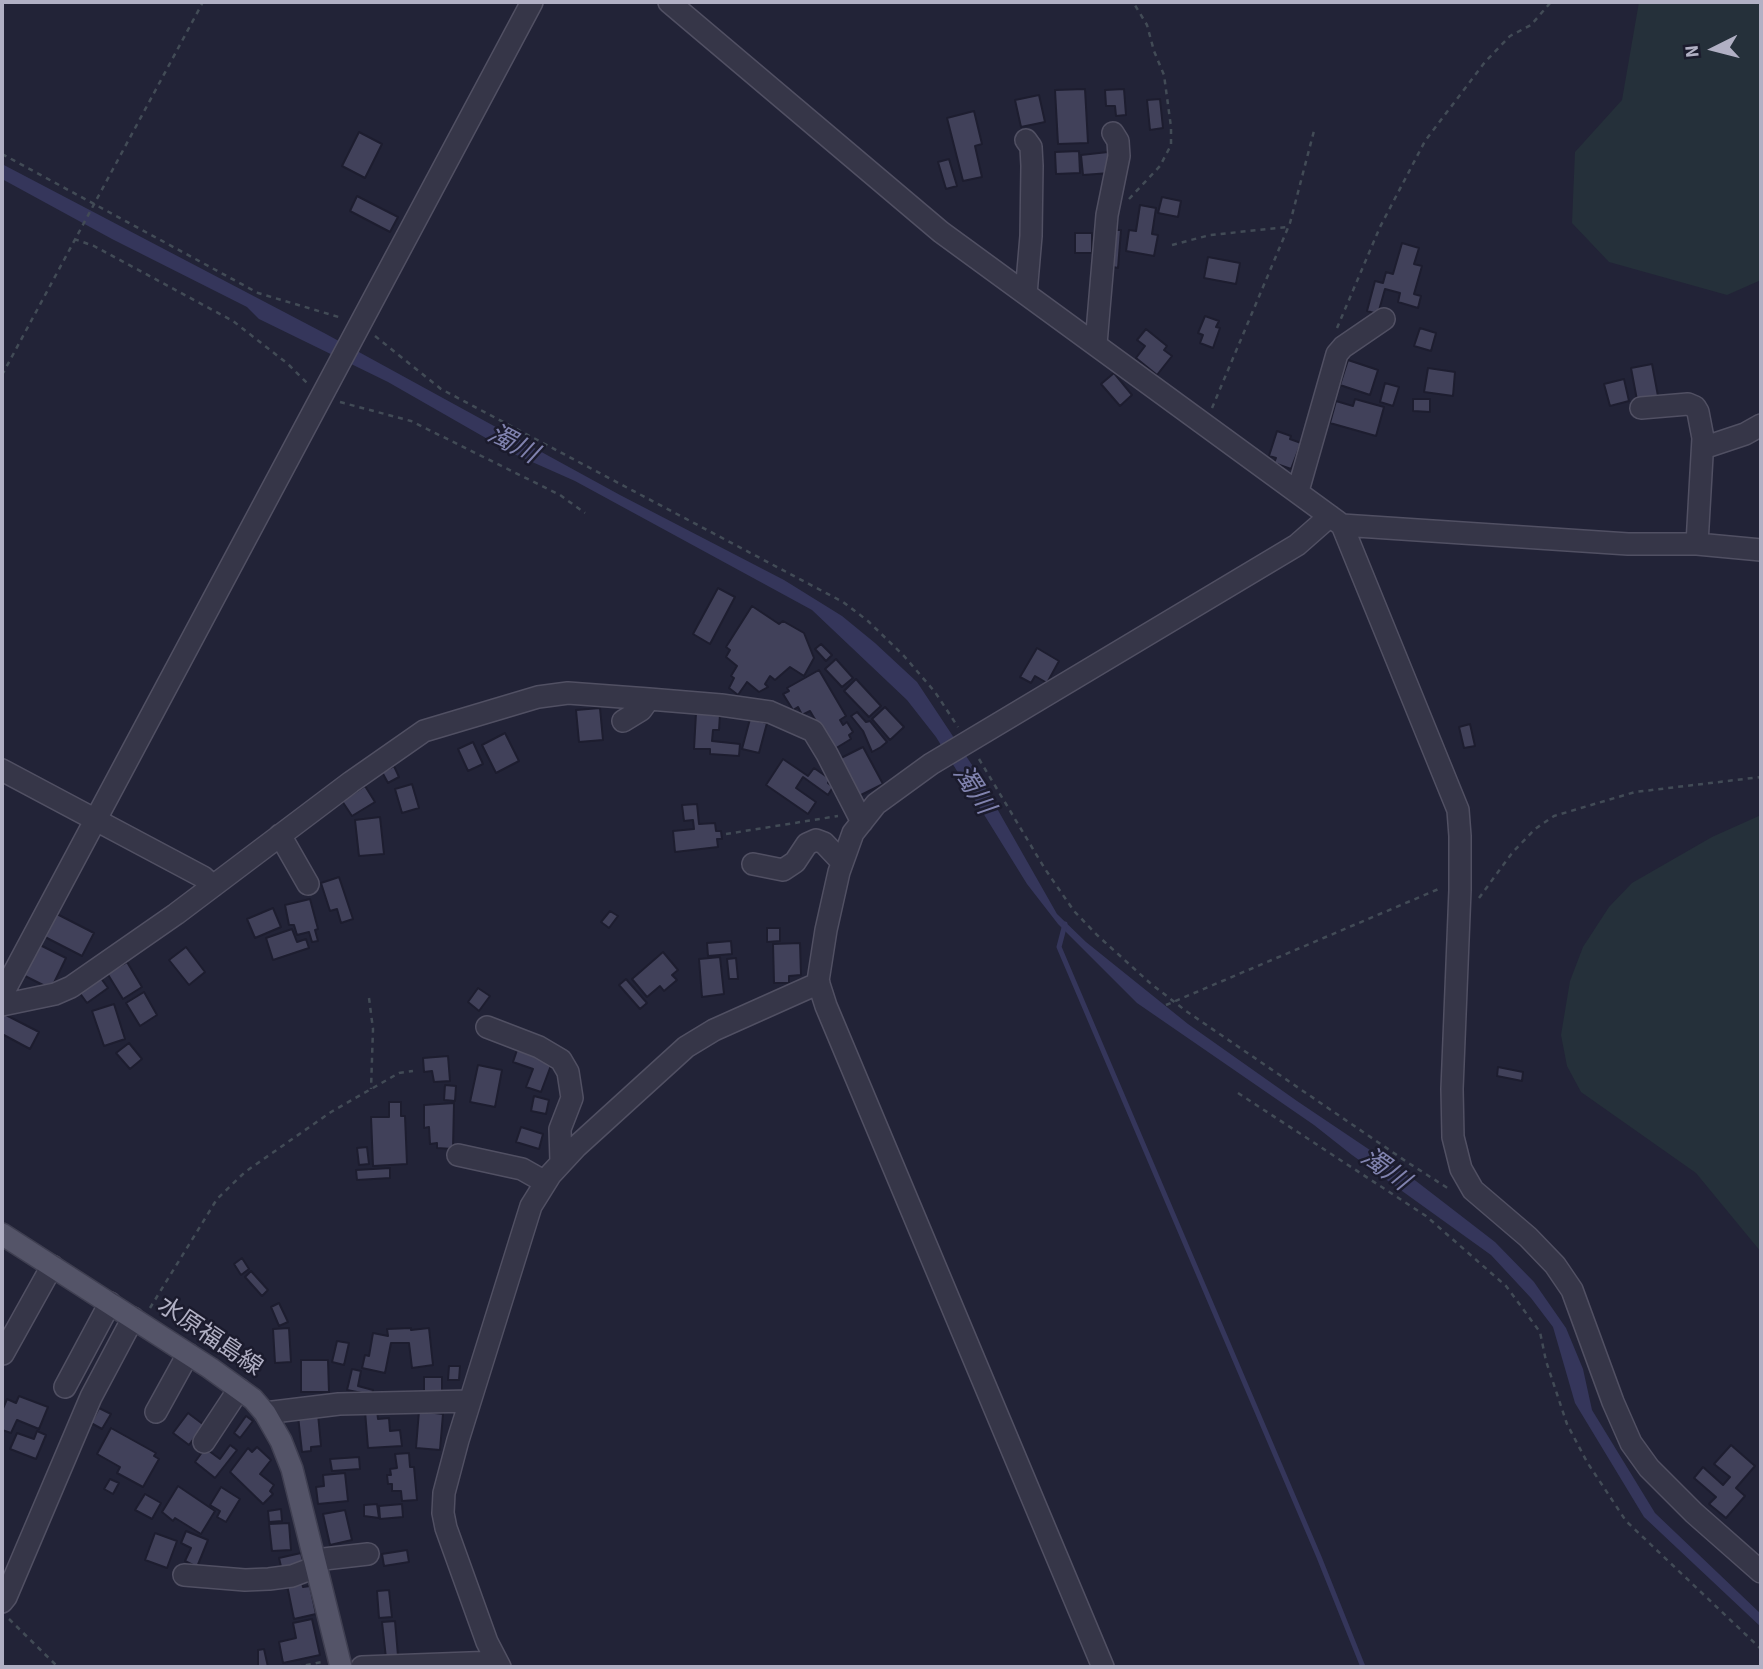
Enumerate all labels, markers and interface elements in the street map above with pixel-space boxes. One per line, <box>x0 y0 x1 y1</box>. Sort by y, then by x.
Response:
north arrow <box>1679 14 1749 84</box>
text: N <box>1679 44 1707 59</box>
water label: 濁川 <box>482 420 542 472</box>
water label: 濁川 <box>945 761 999 821</box>
water label: 濁川 <box>1354 1143 1414 1199</box>
street label: 水原福島線 <box>151 1293 267 1383</box>

